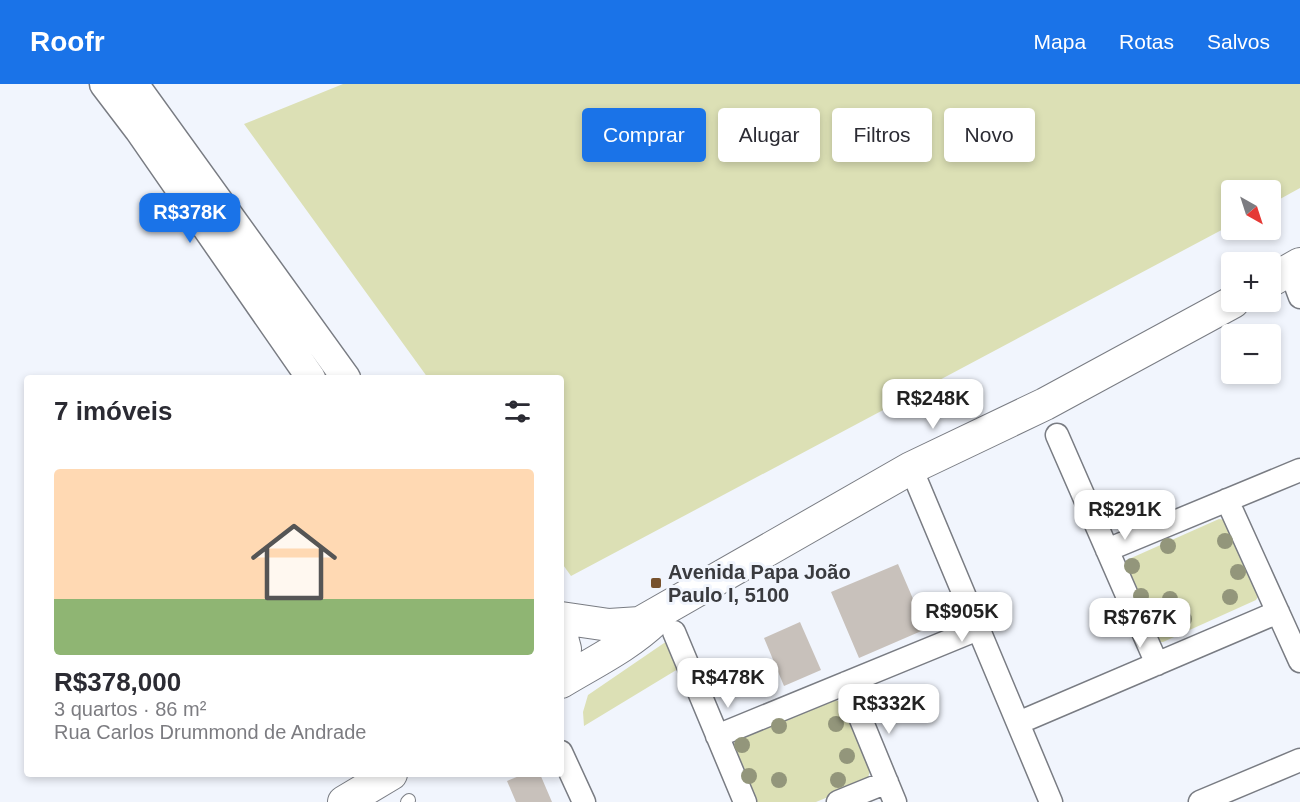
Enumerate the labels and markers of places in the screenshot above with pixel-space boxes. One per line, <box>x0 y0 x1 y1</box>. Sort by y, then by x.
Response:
pin: R$378K <box>141 193 239 244</box>
pin: R$248K <box>884 379 982 430</box>
pin: R$291K <box>1076 490 1174 541</box>
place label: Avenida Papa João Paulo I, 5100 <box>668 561 851 606</box>
marker: Avenida Papa João Paulo I, 5100 <box>649 576 663 590</box>
pin: R$905K <box>913 592 1011 643</box>
pin: R$767K <box>1091 598 1189 649</box>
pin: R$478K <box>679 658 777 709</box>
pin: R$332K <box>840 684 938 735</box>

